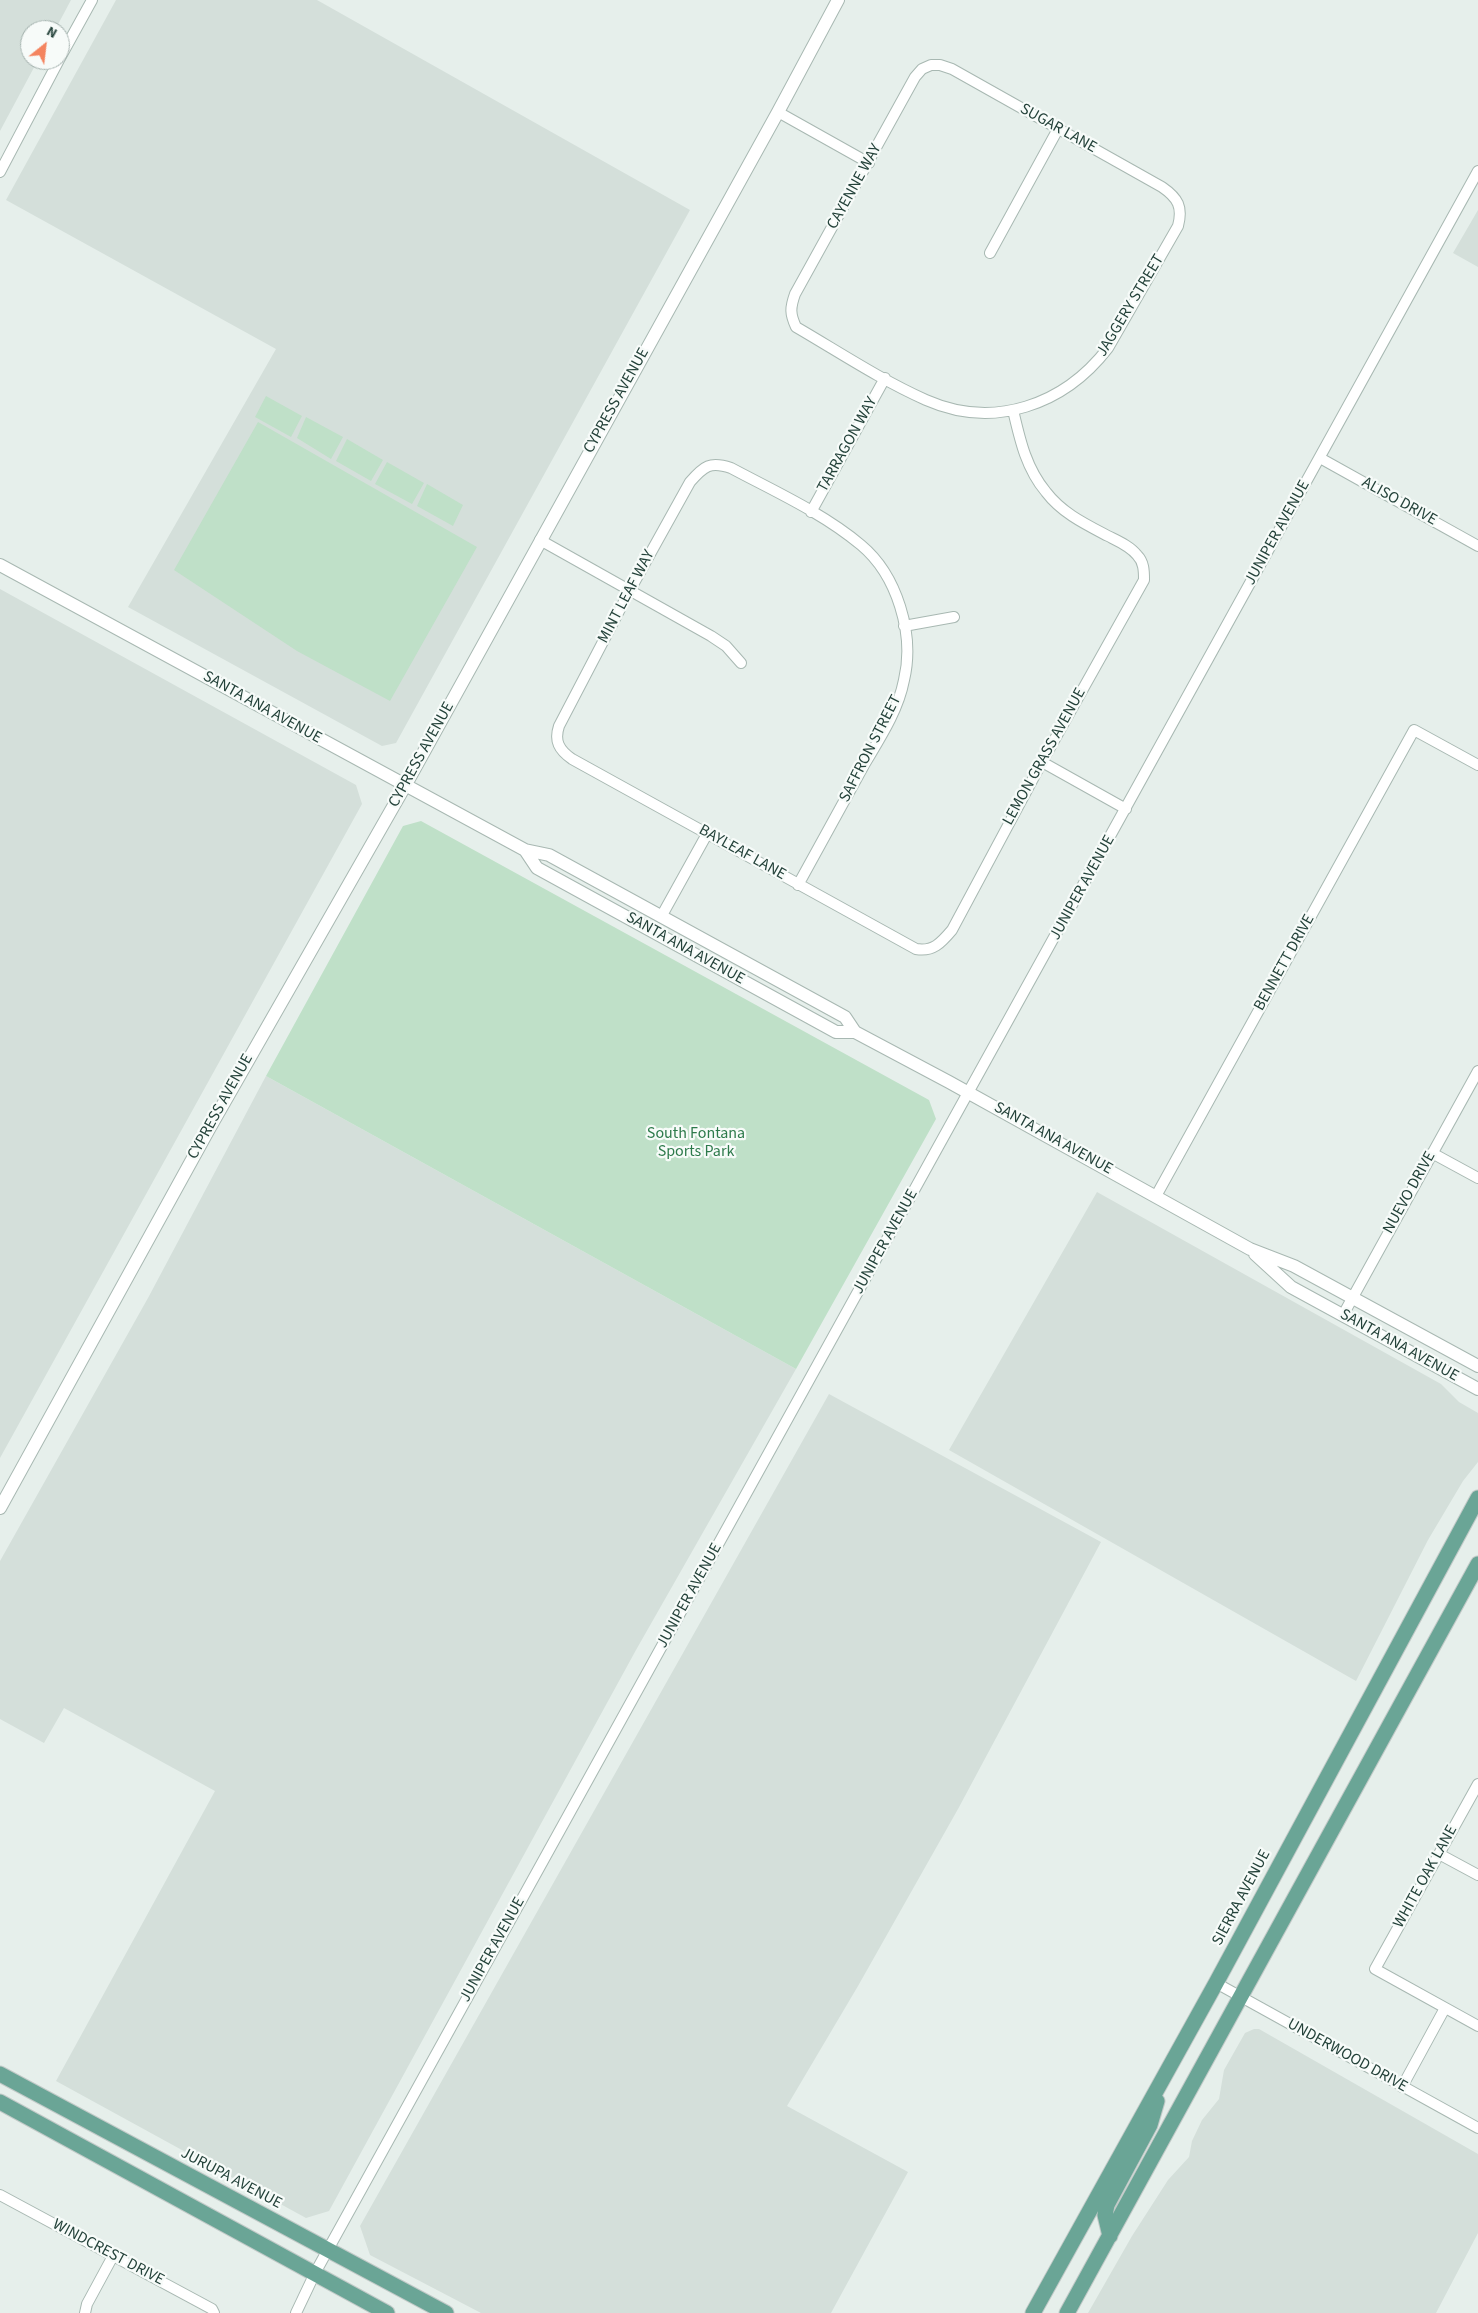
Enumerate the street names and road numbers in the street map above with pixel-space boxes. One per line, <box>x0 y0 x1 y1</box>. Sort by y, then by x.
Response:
street label: SUGAR LANE <box>1016 100 1100 158</box>
street label: CAYENNE WAY <box>824 141 886 233</box>
street label: JAGGERY STREET <box>1093 252 1169 360</box>
street label: CYPRESS AVENUE <box>580 345 654 457</box>
street label: TARRAGON WAY <box>814 394 882 496</box>
street label: ALISO DRIVE <box>1358 474 1440 530</box>
street label: JUNIPER AVENUE <box>1241 477 1315 589</box>
street label: MINT LEAF WAY <box>594 547 660 647</box>
street label: SANTA ANA AVENUE <box>199 667 325 749</box>
street label: LEMON GRASS AVENUE <box>999 685 1091 829</box>
street label: SAFFRON STREET <box>836 692 906 806</box>
street label: CYPRESS AVENUE <box>385 699 459 811</box>
street label: BAYLEAF LANE <box>695 821 789 885</box>
street label: JUNIPER AVENUE <box>1046 832 1120 944</box>
street label: SANTA ANA AVENUE <box>622 908 748 990</box>
street label: BENNETT DRIVE <box>1251 911 1319 1015</box>
street label: CYPRESS AVENUE <box>184 1051 258 1163</box>
street label: SANTA ANA AVENUE <box>990 1098 1116 1180</box>
street label: NUEVO DRIVE <box>1380 1149 1440 1237</box>
street label: JUNIPER AVENUE <box>849 1186 923 1298</box>
street label: SANTA ANA AVENUE <box>1336 1305 1462 1387</box>
street label: JUNIPER AVENUE <box>653 1540 727 1652</box>
street label: WHITE OAK LANE <box>1390 1822 1462 1932</box>
street label: SIERRA AVENUE <box>1209 1847 1275 1949</box>
street label: JUNIPER AVENUE <box>456 1894 530 2006</box>
street label: UNDERWOOD DRIVE <box>1283 2015 1411 2097</box>
street label: JURUPA AVENUE <box>177 2144 285 2214</box>
street label: WINDCREST DRIVE <box>49 2216 167 2290</box>

